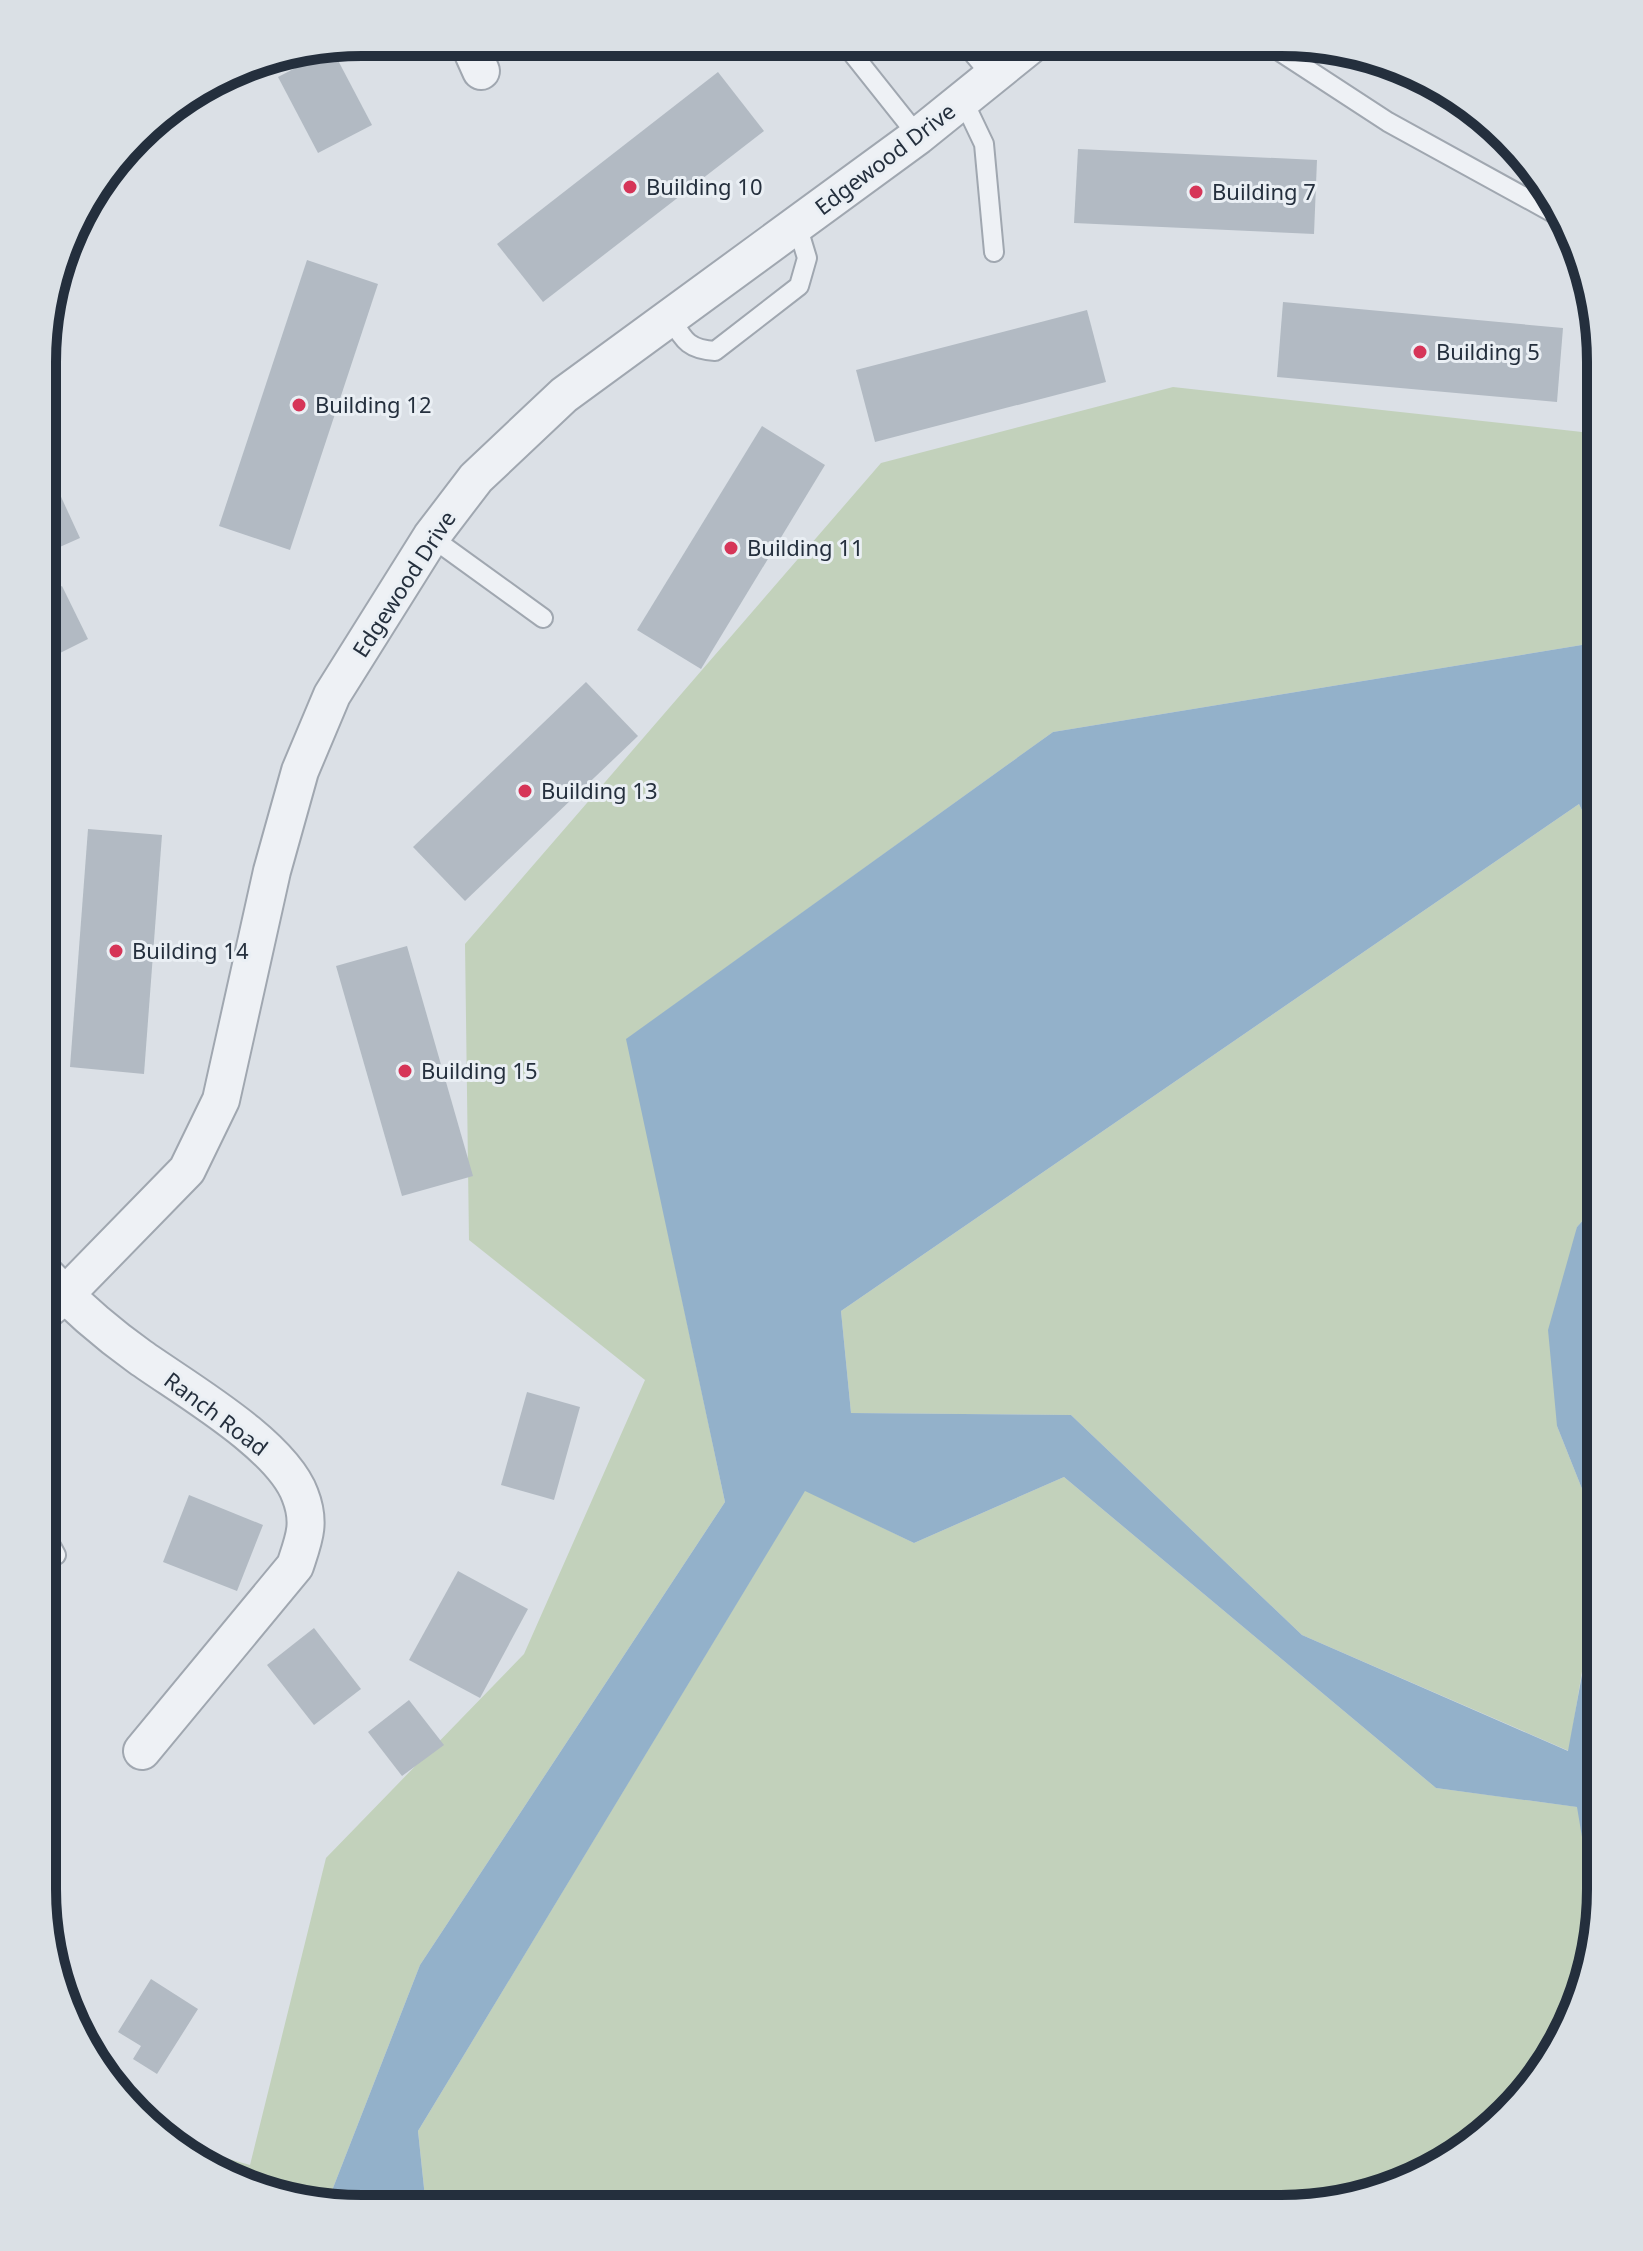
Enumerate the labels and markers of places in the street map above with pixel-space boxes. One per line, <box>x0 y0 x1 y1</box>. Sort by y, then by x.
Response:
place label: Building 10 <box>646 171 762 201</box>
place label: Building 7 <box>1212 176 1316 206</box>
marker: Building 10 <box>621 178 639 196</box>
marker: Building 7 <box>1187 183 1205 201</box>
place label: Building 5 <box>1436 336 1540 366</box>
marker: Building 5 <box>1411 343 1429 361</box>
place label: Building 12 <box>315 389 431 419</box>
marker: Building 12 <box>290 396 308 414</box>
place label: Building 11 <box>747 532 863 562</box>
marker: Building 11 <box>722 539 740 557</box>
place label: Building 13 <box>541 775 657 805</box>
marker: Building 13 <box>516 782 534 800</box>
place label: Building 14 <box>132 935 249 965</box>
marker: Building 14 <box>107 942 125 960</box>
place label: Building 15 <box>421 1055 537 1085</box>
marker: Building 15 <box>396 1062 414 1080</box>

